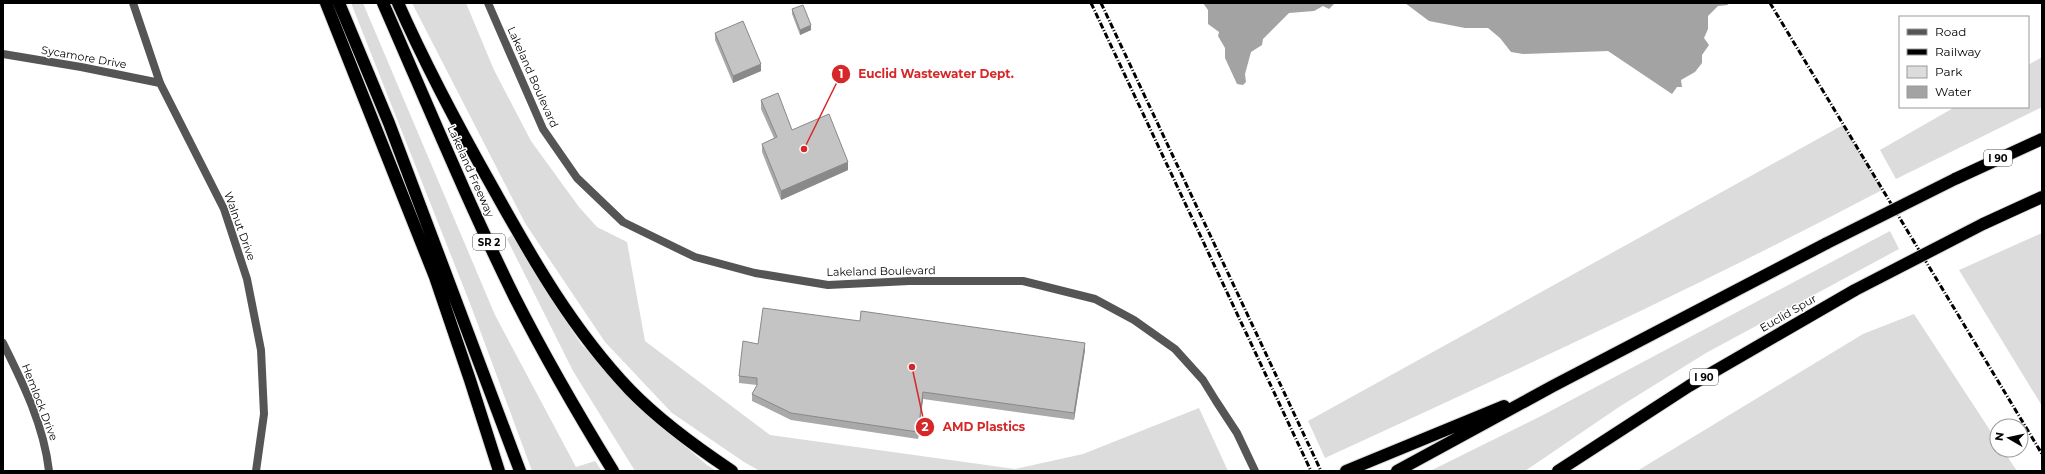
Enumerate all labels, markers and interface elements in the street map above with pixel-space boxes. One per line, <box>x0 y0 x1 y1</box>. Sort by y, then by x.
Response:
legend <box>1899 16 2029 108</box>
street label: Lakeland Boulevard <box>504 24 562 130</box>
text: Road <box>1935 24 1966 39</box>
street label: Sycamore Drive <box>40 43 128 71</box>
text: Railway <box>1935 44 1981 59</box>
callout: Euclid Wastewater Dept. <box>831 62 1022 86</box>
text: Park <box>1935 64 1963 79</box>
text: 1 <box>839 66 843 81</box>
text: Euclid Wastewater Dept. <box>858 66 1014 81</box>
text: Water <box>1935 84 1972 99</box>
street label: Lakeland Freeway <box>444 123 498 219</box>
road number: I 90 <box>1984 150 2012 166</box>
street label: Walnut Drive <box>221 190 259 263</box>
road number: SR 2 <box>473 234 505 250</box>
street label: Lakeland Boulevard <box>826 263 936 279</box>
street label: Euclid Spur <box>1757 291 1819 335</box>
street label: Hemlock Drive <box>19 361 61 443</box>
road number: I 90 <box>1690 369 1718 385</box>
callout: AMD Plastics <box>915 415 1033 439</box>
north arrow <box>1989 418 2029 458</box>
text: 2 <box>921 419 929 434</box>
text: AMD Plastics <box>942 419 1026 434</box>
text: N <box>1992 431 2007 442</box>

